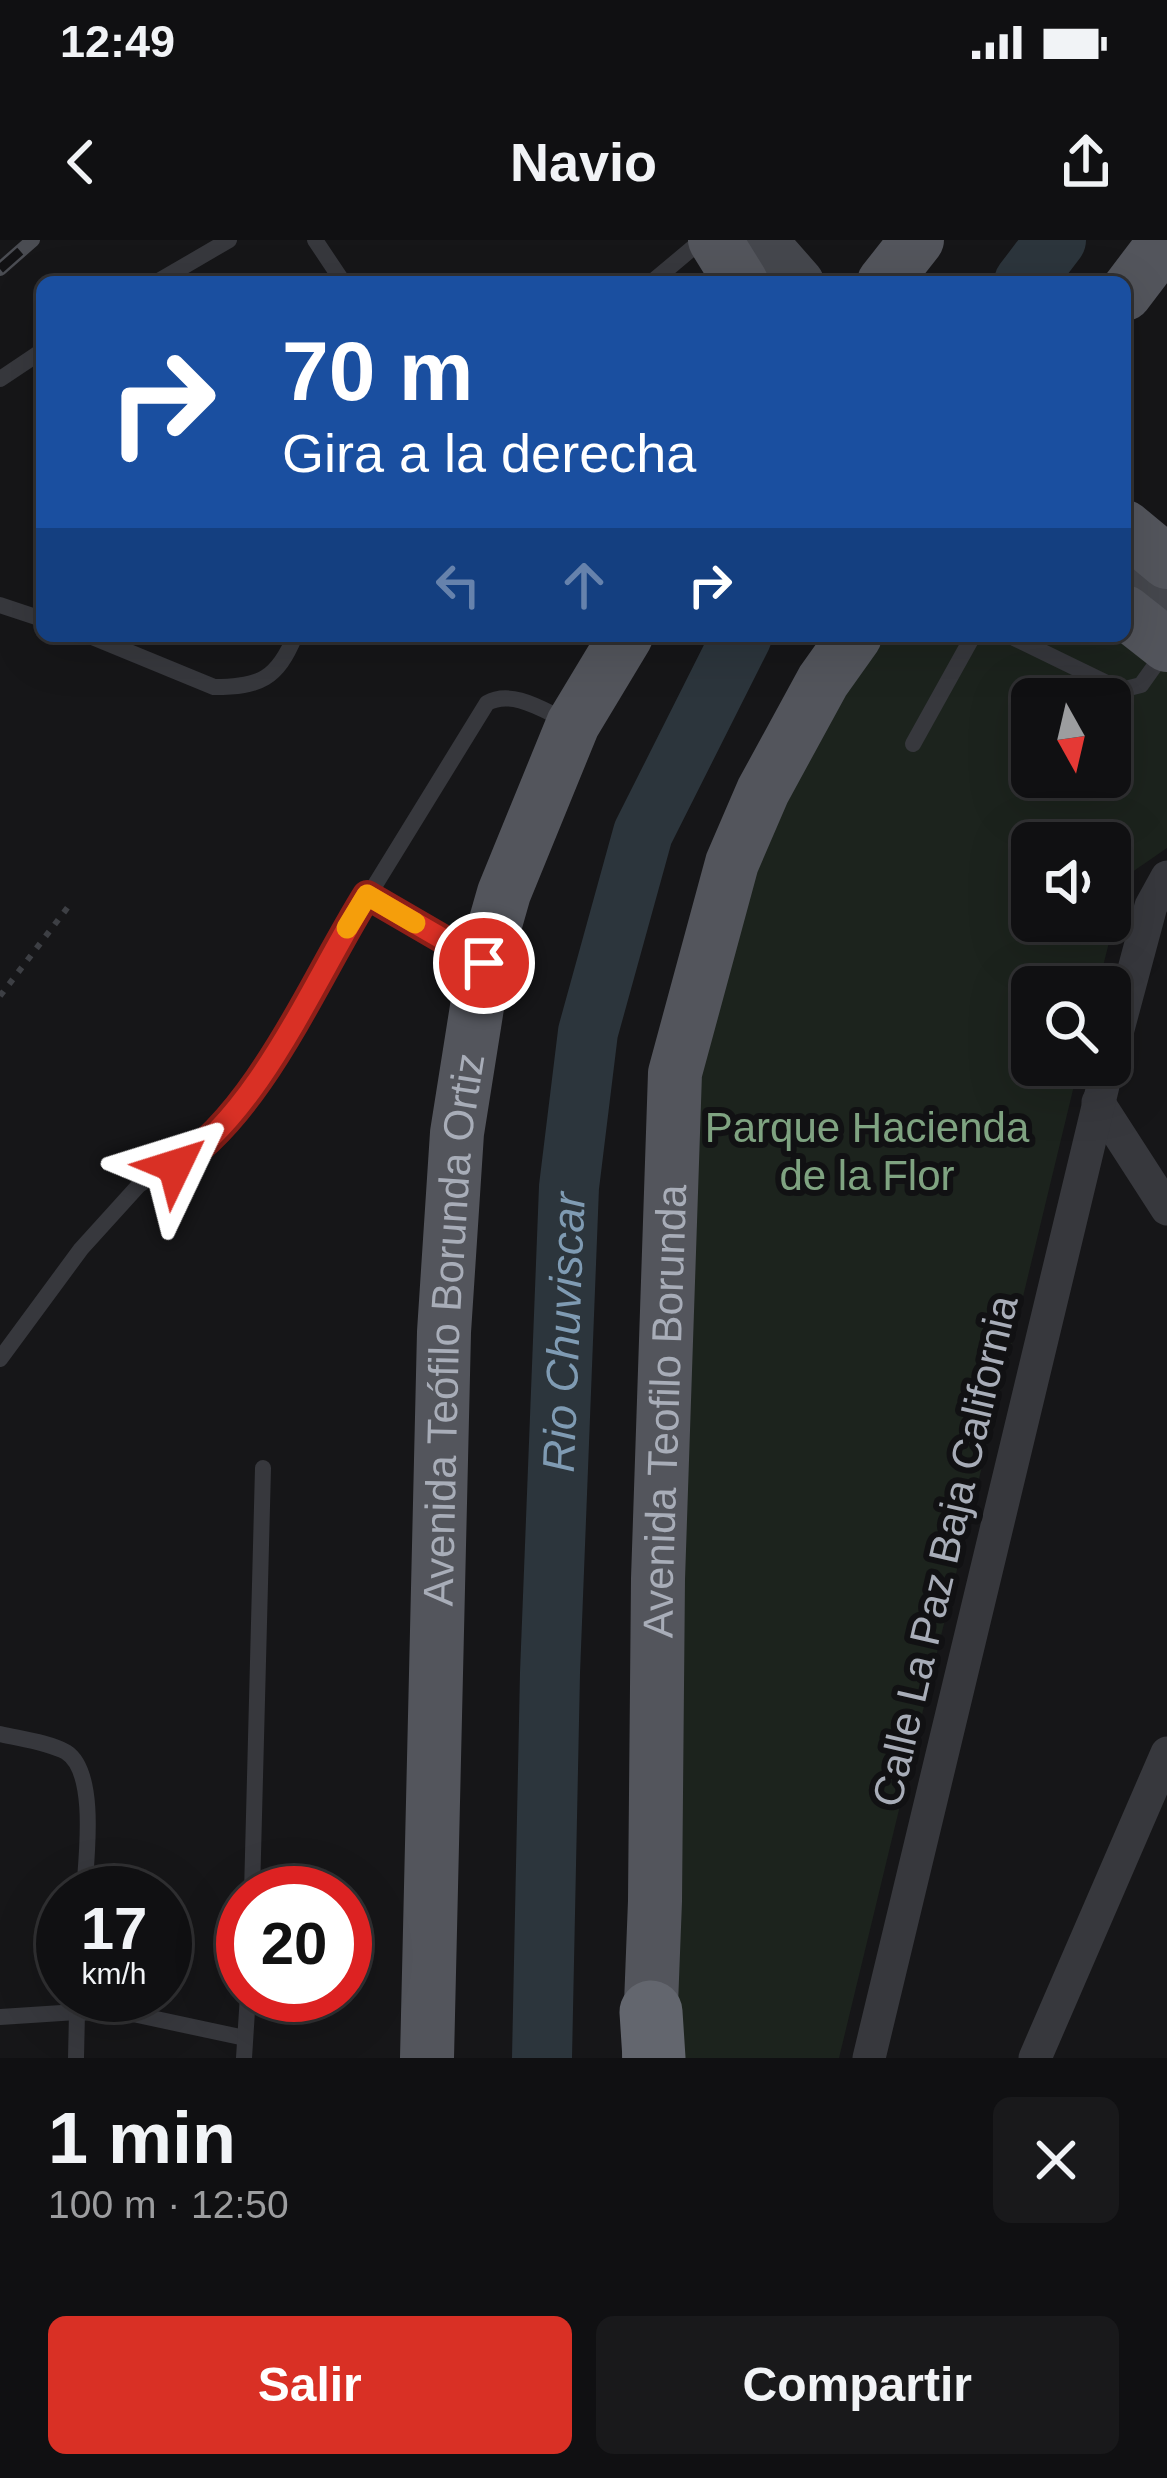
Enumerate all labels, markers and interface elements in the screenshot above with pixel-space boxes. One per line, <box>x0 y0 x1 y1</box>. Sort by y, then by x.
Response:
text: 12:49 <box>60 16 175 67</box>
icon: back <box>48 129 114 195</box>
icon: share <box>1053 129 1119 195</box>
text: Navio <box>510 132 657 192</box>
icon: right <box>84 324 240 480</box>
text: 70 m <box>282 324 473 418</box>
text: Gira a la derecha <box>282 423 696 483</box>
icon: left <box>425 552 491 618</box>
icon: ahead <box>551 552 617 618</box>
icon: right <box>677 552 743 618</box>
north arrow <box>1011 678 1131 798</box>
map controls <box>1011 678 1131 1086</box>
button: sound <box>1011 822 1131 942</box>
pin <box>433 912 535 1014</box>
icon: arrive <box>451 930 517 996</box>
button: search <box>1011 966 1131 1086</box>
street label: Avenida Teófilo Borunda Ortiz <box>414 1050 493 1607</box>
position arrow <box>112 1103 238 1229</box>
park label: Parque Hacienda de la Flor <box>705 1104 1030 1199</box>
street label: Avenida Teofilo Borunda <box>634 1183 695 1638</box>
water label: Rio Chuviscar <box>532 1189 594 1473</box>
street label: Calle La Paz Baja California <box>863 1290 1027 1811</box>
speed limit sign: 20 <box>216 1866 372 2022</box>
text: 17 <box>81 1895 147 1962</box>
text: km/h <box>81 1957 147 1990</box>
button: close <box>993 2097 1119 2223</box>
text: 1 min <box>48 2098 236 2178</box>
text: 100 m · 12:50 <box>48 2183 289 2226</box>
button: Salir <box>48 2316 572 2454</box>
button: Compartir <box>596 2316 1119 2454</box>

